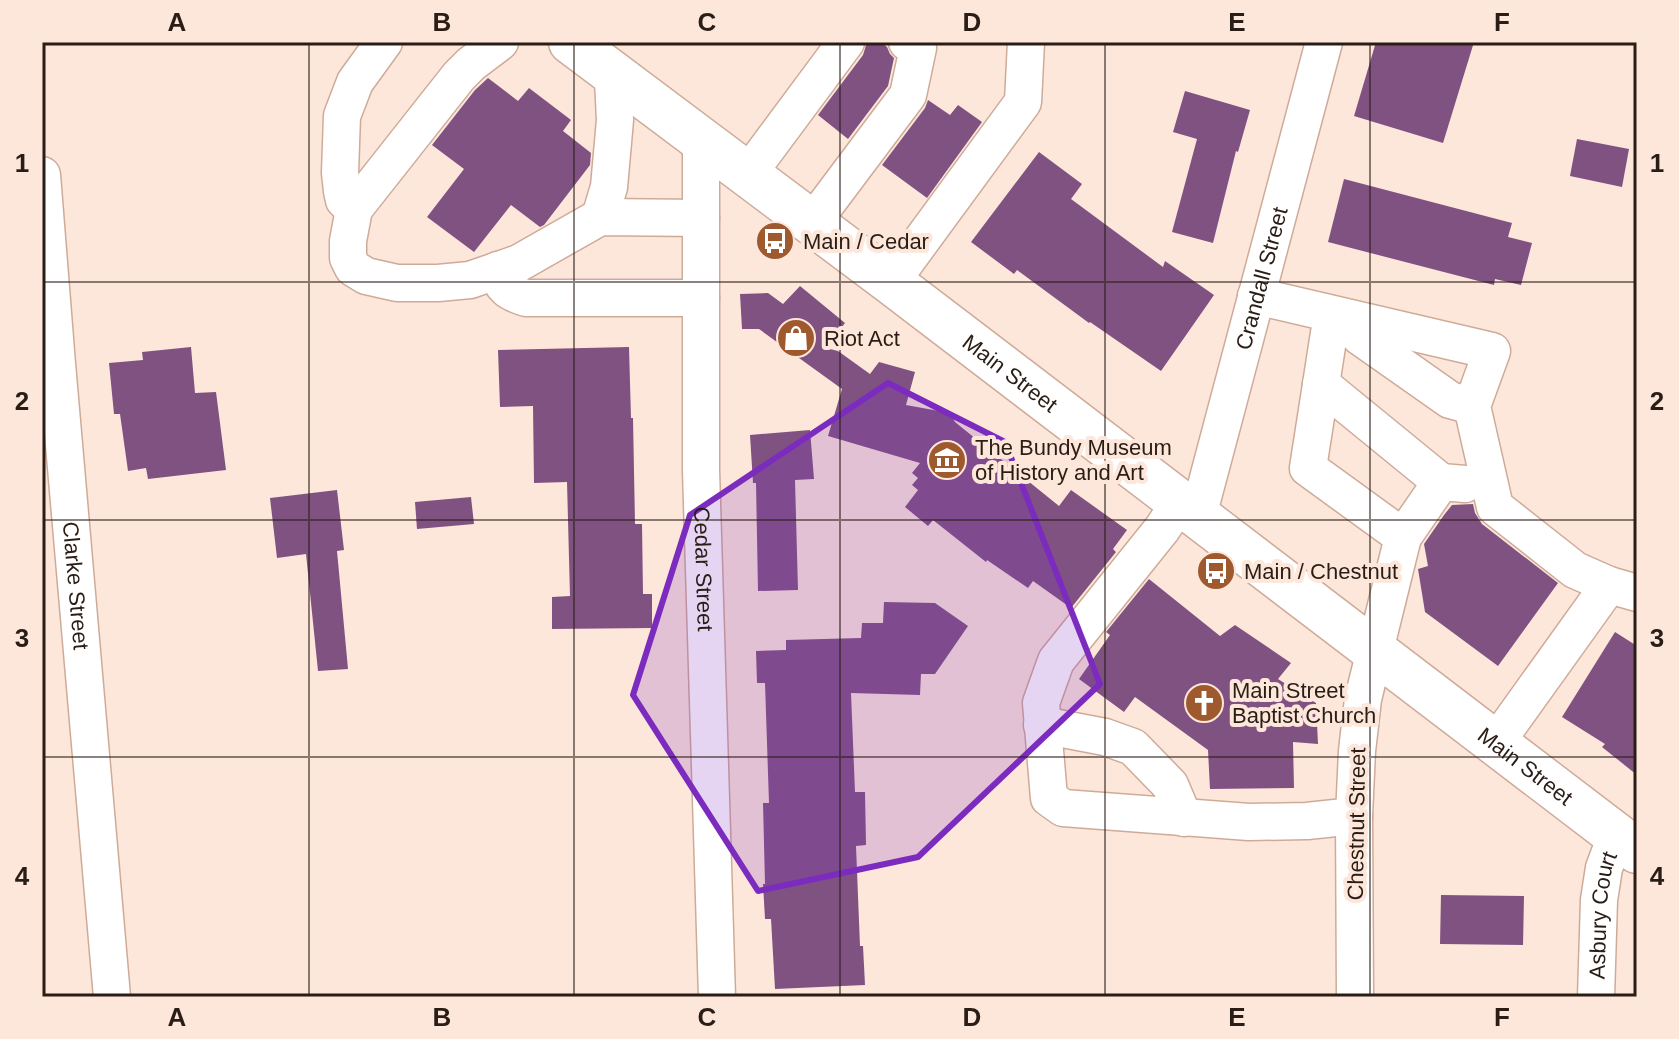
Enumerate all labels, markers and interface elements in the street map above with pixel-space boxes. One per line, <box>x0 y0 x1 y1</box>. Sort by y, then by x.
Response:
text: A <box>168 7 187 37</box>
text: B <box>433 7 451 37</box>
text: C <box>698 7 717 37</box>
text: D <box>963 7 981 37</box>
text: E <box>1228 7 1246 37</box>
text: F <box>1494 7 1510 37</box>
text: 1 <box>15 148 29 178</box>
text: 1 <box>1650 148 1664 178</box>
street label: Crandall Street <box>1231 204 1293 353</box>
bus stop icon: Main / Cedar <box>754 220 796 262</box>
place label: Main / Cedar <box>803 229 929 254</box>
shop icon: Riot Act <box>775 317 817 359</box>
place label: Riot Act <box>824 326 900 351</box>
street label: Main Street <box>958 329 1062 417</box>
text: 2 <box>15 386 29 416</box>
text: 2 <box>1650 386 1664 416</box>
place label: The Bundy Museum of History and Art <box>975 435 1172 485</box>
museum icon: The Bundy Museum of History and Art <box>926 439 968 481</box>
street label: Cedar Street <box>689 506 718 632</box>
street label: Clarke Street <box>58 521 94 651</box>
bus stop icon: Main / Chestnut <box>1195 550 1237 592</box>
place label: Main / Chestnut <box>1244 559 1398 584</box>
text: 3 <box>15 623 29 653</box>
text: 3 <box>1650 623 1664 653</box>
place label: Main Street Baptist Church <box>1232 678 1376 728</box>
church icon: Main Street Baptist Church <box>1183 682 1225 724</box>
street label: Main Street <box>1473 722 1578 810</box>
street label: Chestnut Street <box>1343 747 1370 901</box>
street label: Asbury Court <box>1585 848 1622 980</box>
text: 4 <box>15 861 30 891</box>
text: 4 <box>1650 861 1665 891</box>
text: A <box>168 1002 187 1032</box>
text: B <box>433 1002 451 1032</box>
text: C <box>698 1002 717 1032</box>
text: D <box>963 1002 981 1032</box>
text: E <box>1228 1002 1246 1032</box>
text: F <box>1494 1002 1510 1032</box>

